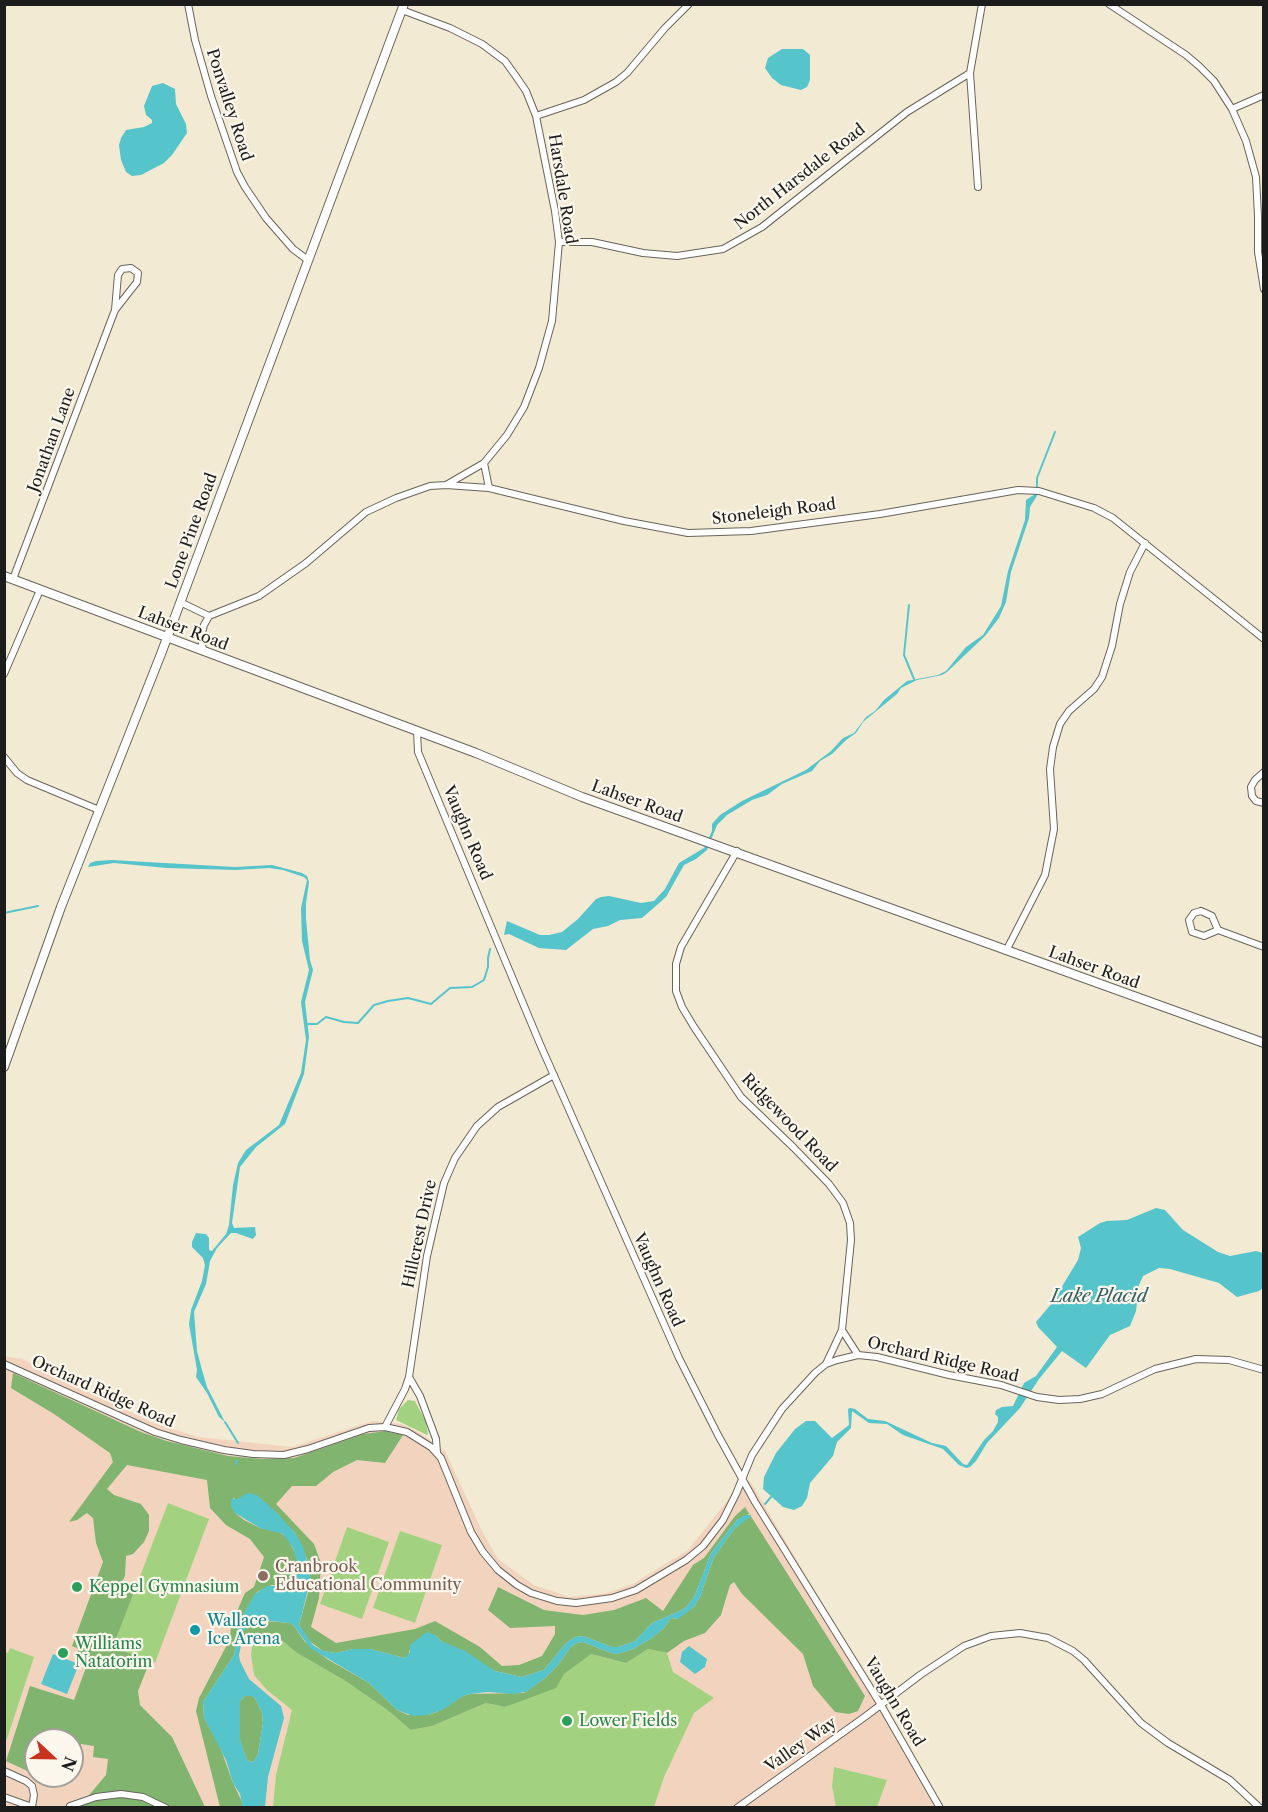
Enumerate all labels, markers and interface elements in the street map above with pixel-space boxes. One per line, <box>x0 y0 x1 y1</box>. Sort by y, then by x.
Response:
street label: Ponvalley Road <box>202 46 256 164</box>
street label: North Harsdale Road <box>731 120 869 234</box>
street label: Harsdale Road <box>544 132 580 246</box>
street label: Jonathan Lane <box>24 385 80 495</box>
street label: Lone Pine Road <box>162 471 222 591</box>
street label: Stoneleigh Road <box>711 495 837 529</box>
street label: Lahser Road <box>135 603 231 655</box>
street label: Lahser Road <box>589 777 685 827</box>
street label: Vaughn Road <box>438 783 496 883</box>
street label: Lahser Road <box>1046 943 1142 993</box>
street label: Ridgewood Road <box>737 1070 841 1176</box>
street label: Hillcrest Drive <box>399 1178 441 1290</box>
street label: Vaughn Road <box>629 1230 687 1330</box>
water label: Lake Placid <box>1051 1286 1147 1308</box>
street label: Orchard Ridge Road <box>865 1333 1021 1387</box>
street label: Orchard Ridge Road <box>28 1352 178 1432</box>
place label: Cranbrook Educational Community <box>275 1557 462 1595</box>
marker: Cranbrook Educational Community <box>256 1569 270 1583</box>
place label: Keppel Gymnasium <box>89 1577 239 1597</box>
marker: Keppel Gymnasium <box>70 1580 84 1594</box>
place label: Wallace Ice Arena <box>207 1611 280 1649</box>
marker: Wallace Ice Arena <box>188 1623 202 1637</box>
place label: Williams Natatorim <box>75 1634 152 1672</box>
marker: Williams Natatorim <box>56 1646 70 1660</box>
street label: Vaughn Road <box>860 1654 928 1750</box>
place label: Lower Fields <box>579 1711 677 1731</box>
street label: Valley Way <box>762 1713 840 1777</box>
marker: Lower Fields <box>560 1714 574 1728</box>
north arrow <box>24 1728 84 1788</box>
text: N <box>57 1754 81 1774</box>

